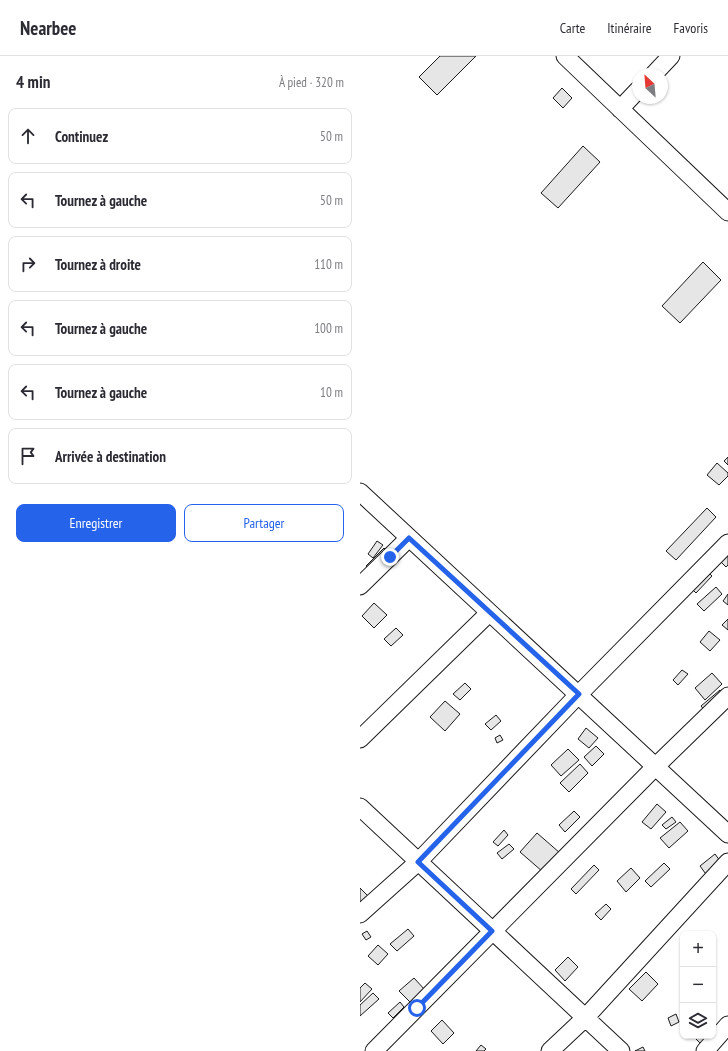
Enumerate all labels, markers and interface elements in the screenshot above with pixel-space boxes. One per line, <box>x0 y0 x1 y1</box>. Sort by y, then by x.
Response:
text: Nearbee <box>20 16 77 40</box>
text: Carte <box>560 19 585 37</box>
text: Itinéraire <box>607 19 652 37</box>
text: Favoris <box>674 19 708 37</box>
north arrow <box>632 68 668 104</box>
text: 4 min <box>16 71 50 93</box>
text: À pied · 320 m <box>279 74 344 91</box>
icon: ahead <box>17 125 39 147</box>
text: Continuez <box>55 127 108 146</box>
text: 50 m <box>320 128 343 145</box>
icon: left <box>17 189 39 211</box>
text: Tournez à gauche <box>55 191 147 210</box>
text: 50 m <box>320 192 343 209</box>
icon: right <box>17 253 39 275</box>
text: Tournez à droite <box>55 255 141 274</box>
text: 110 m <box>314 256 343 273</box>
icon: left <box>17 317 39 339</box>
text: Tournez à gauche <box>55 319 147 338</box>
text: 100 m <box>314 320 343 337</box>
icon: left <box>17 381 39 403</box>
text: Tournez à gauche <box>55 383 147 402</box>
text: 10 m <box>320 384 343 401</box>
icon: arrive <box>17 445 39 467</box>
text: Arrivée à destination <box>55 447 166 466</box>
button: Enregistrer <box>16 504 176 542</box>
button: Partager <box>184 504 344 542</box>
route end <box>381 548 399 566</box>
map controls <box>680 931 716 1039</box>
button: + <box>680 931 716 967</box>
button: − <box>680 967 716 1003</box>
route start <box>408 999 426 1017</box>
button: layers <box>680 1003 716 1039</box>

